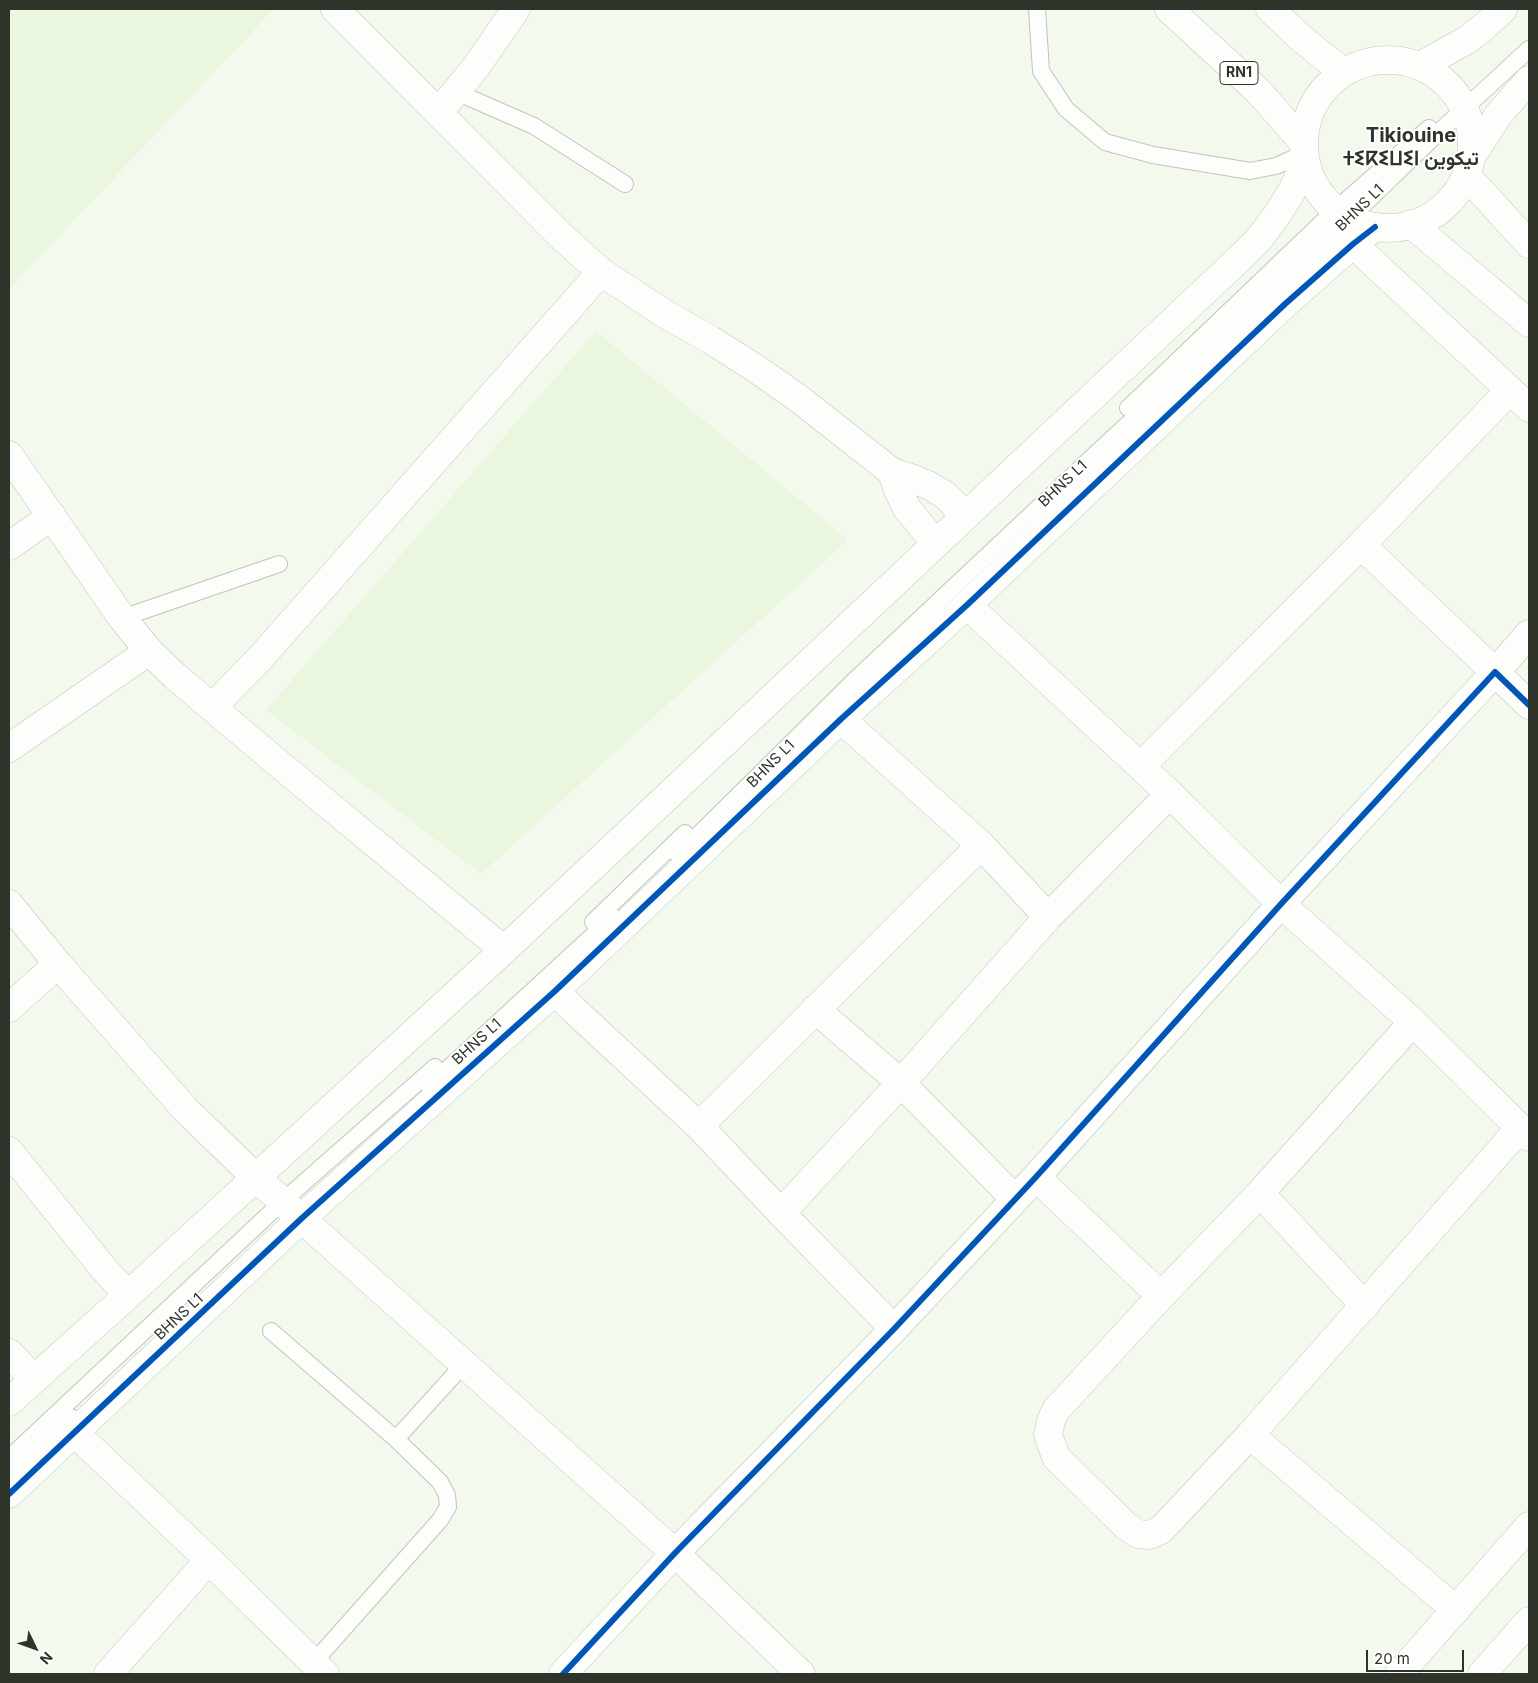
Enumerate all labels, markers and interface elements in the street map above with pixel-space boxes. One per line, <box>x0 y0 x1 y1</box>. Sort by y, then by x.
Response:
road number: RN1 <box>1220 62 1258 84</box>
district label: Tikiouine ⵜⵉⴽⵉⵡⵉⵏ تيكوين <box>1343 124 1479 171</box>
street label: BHNS L1 <box>1332 181 1388 235</box>
street label: BHNS L1 <box>1035 457 1091 511</box>
street label: BHNS L1 <box>743 736 799 792</box>
street label: BHNS L1 <box>449 1015 505 1069</box>
street label: BHNS L1 <box>151 1290 207 1344</box>
north arrow <box>10 1623 60 1673</box>
scale bar <box>1368 1640 1466 1672</box>
text: N <box>37 1649 56 1668</box>
text: 20 m <box>1374 1649 1410 1668</box>

